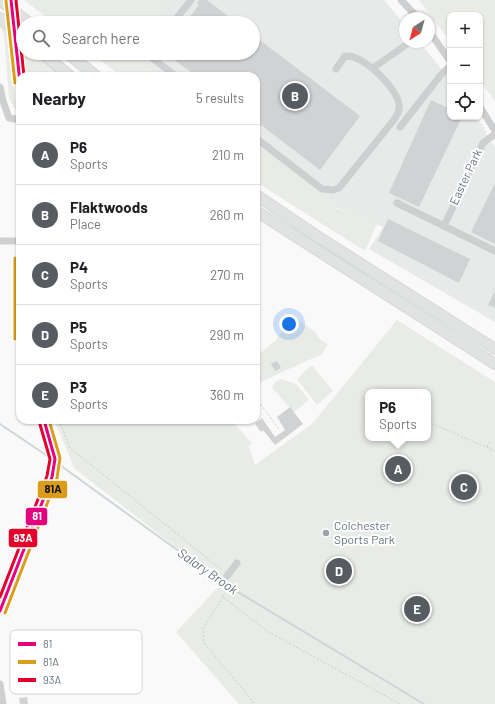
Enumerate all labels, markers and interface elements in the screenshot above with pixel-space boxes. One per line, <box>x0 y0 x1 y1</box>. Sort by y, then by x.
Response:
north arrow <box>399 12 435 48</box>
map controls <box>447 12 483 120</box>
button: + <box>447 12 483 48</box>
search box <box>16 16 260 60</box>
icon: search <box>30 27 52 49</box>
text: Search here <box>62 29 140 47</box>
button: − <box>447 48 483 84</box>
pin: B <box>282 81 308 111</box>
button: locate <box>447 84 483 120</box>
text: Nearby <box>32 88 86 108</box>
text: 5 results <box>196 90 244 106</box>
text: P6 <box>70 138 87 156</box>
street label: Easter Park <box>446 146 484 207</box>
text: A <box>41 147 49 163</box>
text: 210 m <box>212 147 244 163</box>
text: Sports <box>70 156 108 172</box>
text: Flaktwoods <box>70 198 148 216</box>
text: B <box>41 207 49 223</box>
text: 260 m <box>210 207 244 223</box>
text: Place <box>70 216 101 232</box>
text: P4 <box>70 258 88 276</box>
text: C <box>41 267 49 283</box>
text: 270 m <box>210 267 244 283</box>
text: Sports <box>70 276 108 292</box>
your location <box>279 314 299 334</box>
text: P5 <box>70 318 87 336</box>
text: D <box>41 327 49 343</box>
text: 290 m <box>210 327 244 343</box>
text: Sports <box>70 336 108 352</box>
text: P3 <box>70 378 87 396</box>
text: E <box>41 387 49 403</box>
text: 360 m <box>210 387 244 403</box>
popup <box>365 389 431 441</box>
text: Sports <box>70 396 108 412</box>
text: P6 <box>379 398 396 416</box>
text: Sports <box>379 416 417 432</box>
pin: A <box>385 454 411 484</box>
pin: C <box>451 472 477 502</box>
line badge: 81A <box>37 480 68 499</box>
text: 81A <box>44 482 62 495</box>
line badge: 81 <box>25 507 48 526</box>
text: 81 <box>32 509 42 522</box>
place label: Colchester Sports Park <box>334 518 395 546</box>
line badge: 93A <box>8 528 38 548</box>
marker: Colchester Sports Park <box>321 528 331 538</box>
text: 93A <box>13 531 33 544</box>
water label: Salary Brook <box>175 544 242 598</box>
pin: D <box>326 556 352 586</box>
pin: E <box>404 594 430 624</box>
legend <box>10 630 142 694</box>
text: 81 <box>43 637 52 650</box>
text: 81A <box>43 655 59 668</box>
text: 93A <box>43 673 61 686</box>

